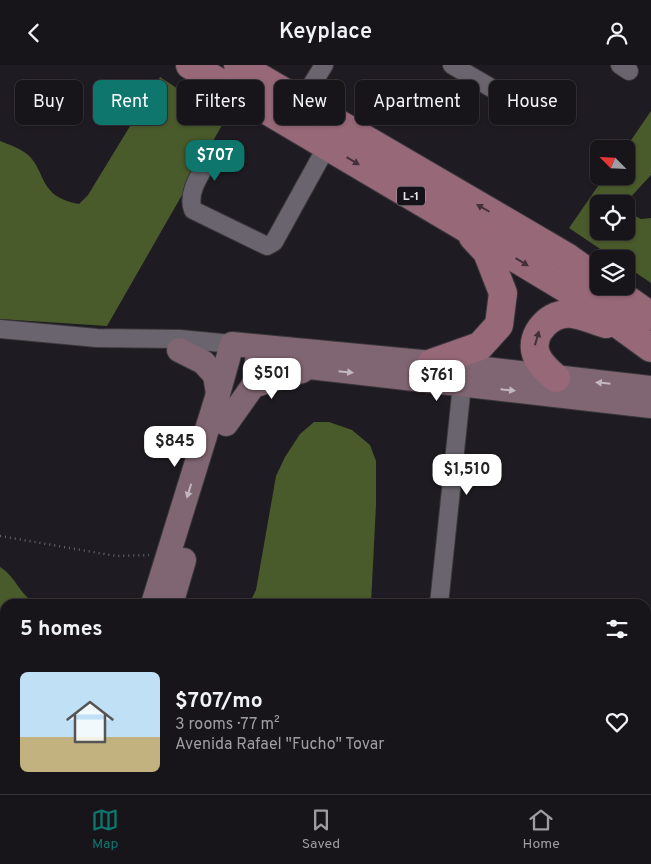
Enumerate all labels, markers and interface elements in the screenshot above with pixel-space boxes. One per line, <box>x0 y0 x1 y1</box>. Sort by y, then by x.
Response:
icon: back <box>20 19 48 47</box>
text: Keyplace <box>279 19 372 46</box>
icon: person <box>603 19 631 47</box>
chip: Buy <box>15 80 83 125</box>
chip: Rent <box>93 80 167 125</box>
chip: Filters <box>177 80 264 125</box>
chip: New <box>274 80 345 125</box>
chip: Apartment <box>355 80 479 125</box>
chip: House <box>489 80 576 125</box>
pin: $707 <box>185 139 245 182</box>
north arrow <box>590 140 635 185</box>
map controls <box>590 140 635 295</box>
text: $707 <box>196 146 234 166</box>
one-way arrow <box>346 157 360 165</box>
road number: L-1 <box>397 187 425 205</box>
button: locate <box>590 195 635 240</box>
one-way arrow <box>476 204 489 213</box>
button: layers <box>590 250 635 295</box>
one-way arrow <box>516 258 529 267</box>
one-way arrow <box>534 330 542 345</box>
pin: $501 <box>242 357 302 400</box>
pin: $761 <box>407 359 467 402</box>
text: $501 <box>254 364 290 384</box>
text: $761 <box>420 366 454 386</box>
one-way arrow <box>338 368 354 376</box>
one-way arrow <box>594 379 610 387</box>
one-way arrow <box>500 386 516 394</box>
pin: $845 <box>145 425 205 468</box>
text: $845 <box>155 432 195 452</box>
pin: $1,510 <box>426 453 508 496</box>
text: $1,510 <box>444 460 490 480</box>
one-way arrow <box>184 484 192 499</box>
icon: filters <box>603 615 631 643</box>
text: 5 homes <box>20 616 103 643</box>
text: $707/mo <box>175 688 263 715</box>
icon: home <box>60 692 120 752</box>
icon: heart <box>603 708 631 736</box>
text: 3 rooms · 77 m² <box>175 715 280 735</box>
text: Avenida Rafael "Fucho" Tovar <box>175 735 385 755</box>
tab: Map <box>91 806 119 853</box>
tab: Saved <box>302 806 340 853</box>
tab: Home <box>523 806 560 853</box>

